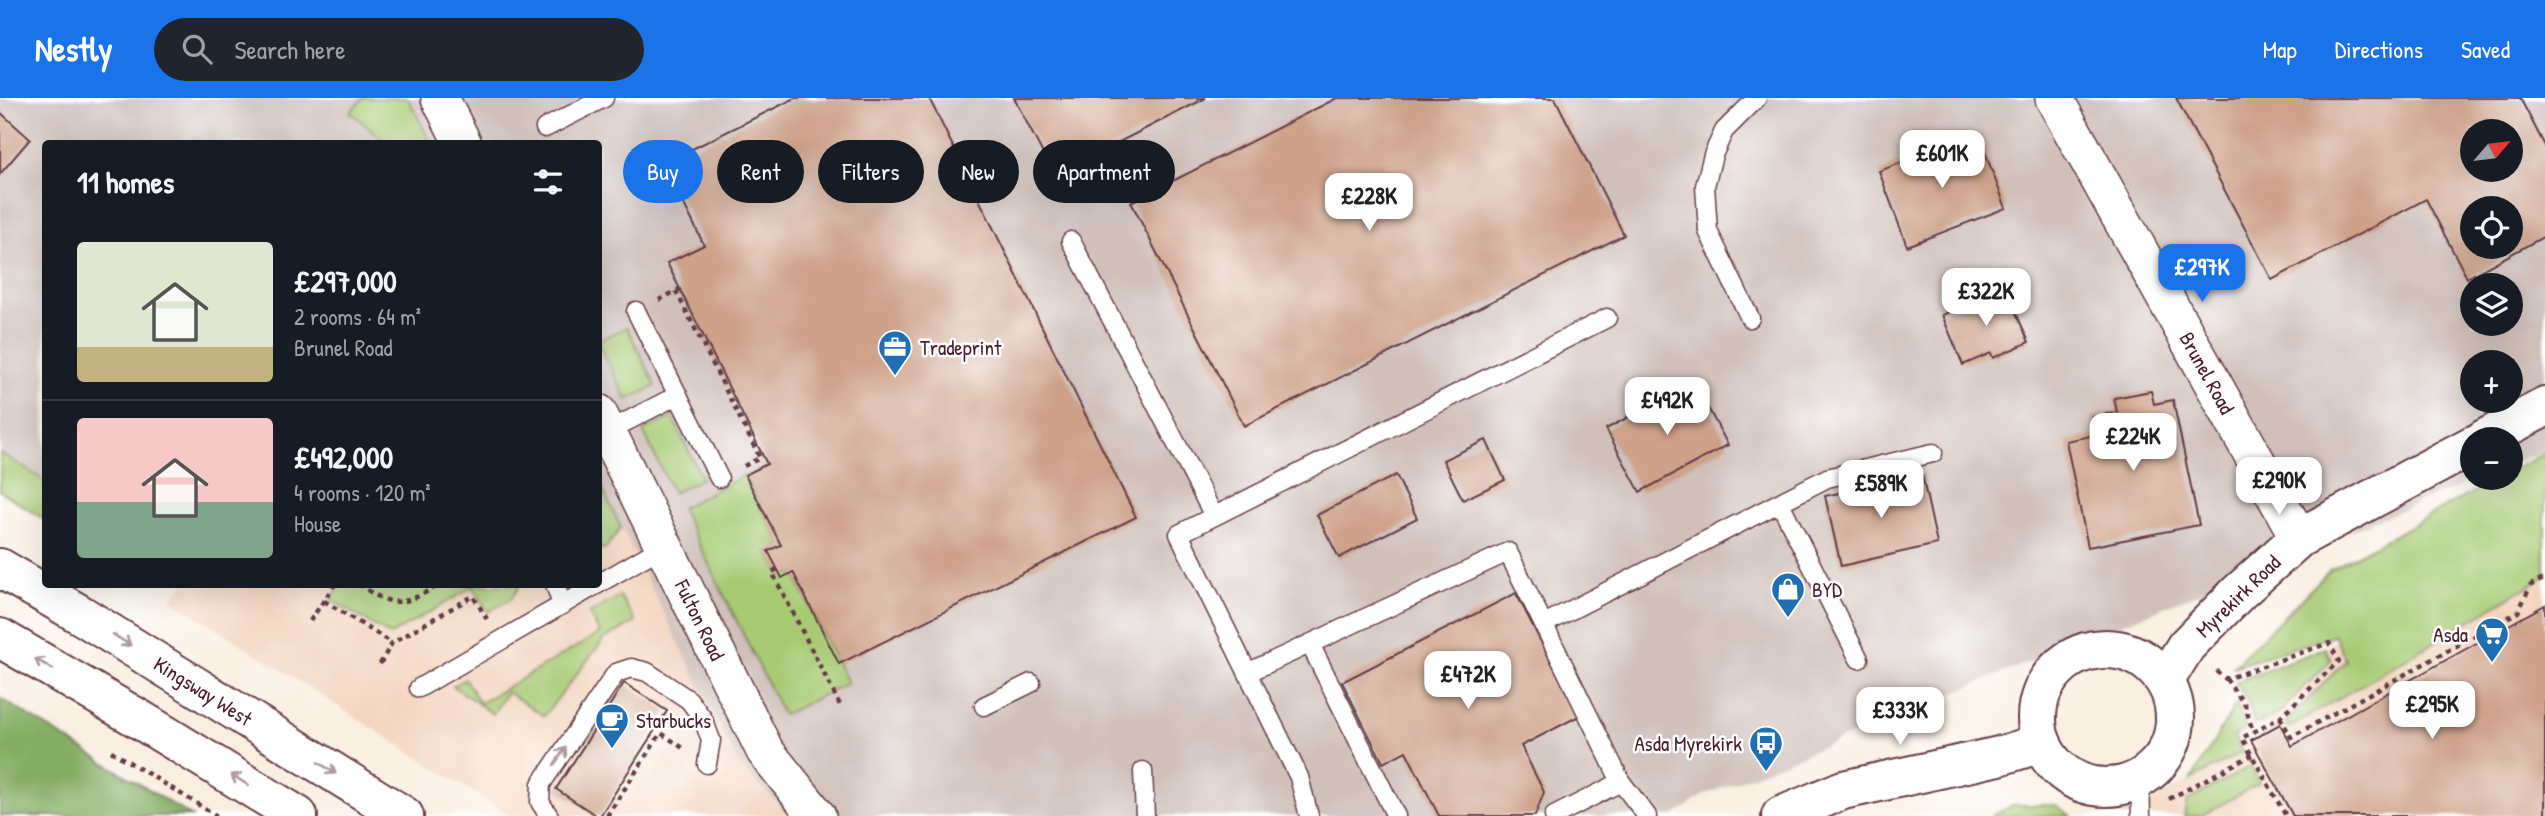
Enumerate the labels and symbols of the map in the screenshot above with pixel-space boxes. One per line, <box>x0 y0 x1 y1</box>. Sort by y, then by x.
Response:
north arrow <box>2460 119 2524 182</box>
pin: £601K <box>1893 130 1991 190</box>
pin: £228K <box>1320 174 1418 233</box>
pin: £297K <box>2153 244 2251 304</box>
pin: £322K <box>1937 268 2035 328</box>
street label: Brunel Road <box>2173 327 2241 419</box>
office icon: Tradeprint <box>876 328 914 377</box>
place label: Tradeprint <box>920 333 1002 362</box>
pin: £492K <box>1618 378 1716 437</box>
pin: £224K <box>2084 414 2182 473</box>
pin: £290K <box>2230 458 2328 517</box>
pin: £589K <box>1832 460 1930 520</box>
street label: Myrekirk Road <box>2189 548 2287 644</box>
shop icon: BYD <box>1769 570 1807 619</box>
street label: Fulton Road <box>668 574 732 665</box>
place label: BYD <box>1812 575 1842 604</box>
supermarket icon: Asda <box>2473 615 2511 664</box>
place label: Asda <box>2433 620 2468 649</box>
one-way arrow <box>111 634 131 648</box>
street label: Kingsway West <box>148 649 258 733</box>
pin: £472K <box>1419 652 1517 711</box>
one-way arrow <box>35 657 55 671</box>
pin: £295K <box>2383 682 2481 741</box>
pin: £333K <box>1851 688 1949 747</box>
cafe icon: Starbucks <box>593 701 631 750</box>
place label: Starbucks <box>636 706 711 735</box>
bus stop icon: Asda Myrekirk <box>1747 724 1785 773</box>
place label: Asda Myrekirk <box>1634 729 1742 758</box>
one-way arrow <box>553 747 567 766</box>
one-way arrow <box>317 762 337 776</box>
one-way arrow <box>230 773 250 787</box>

